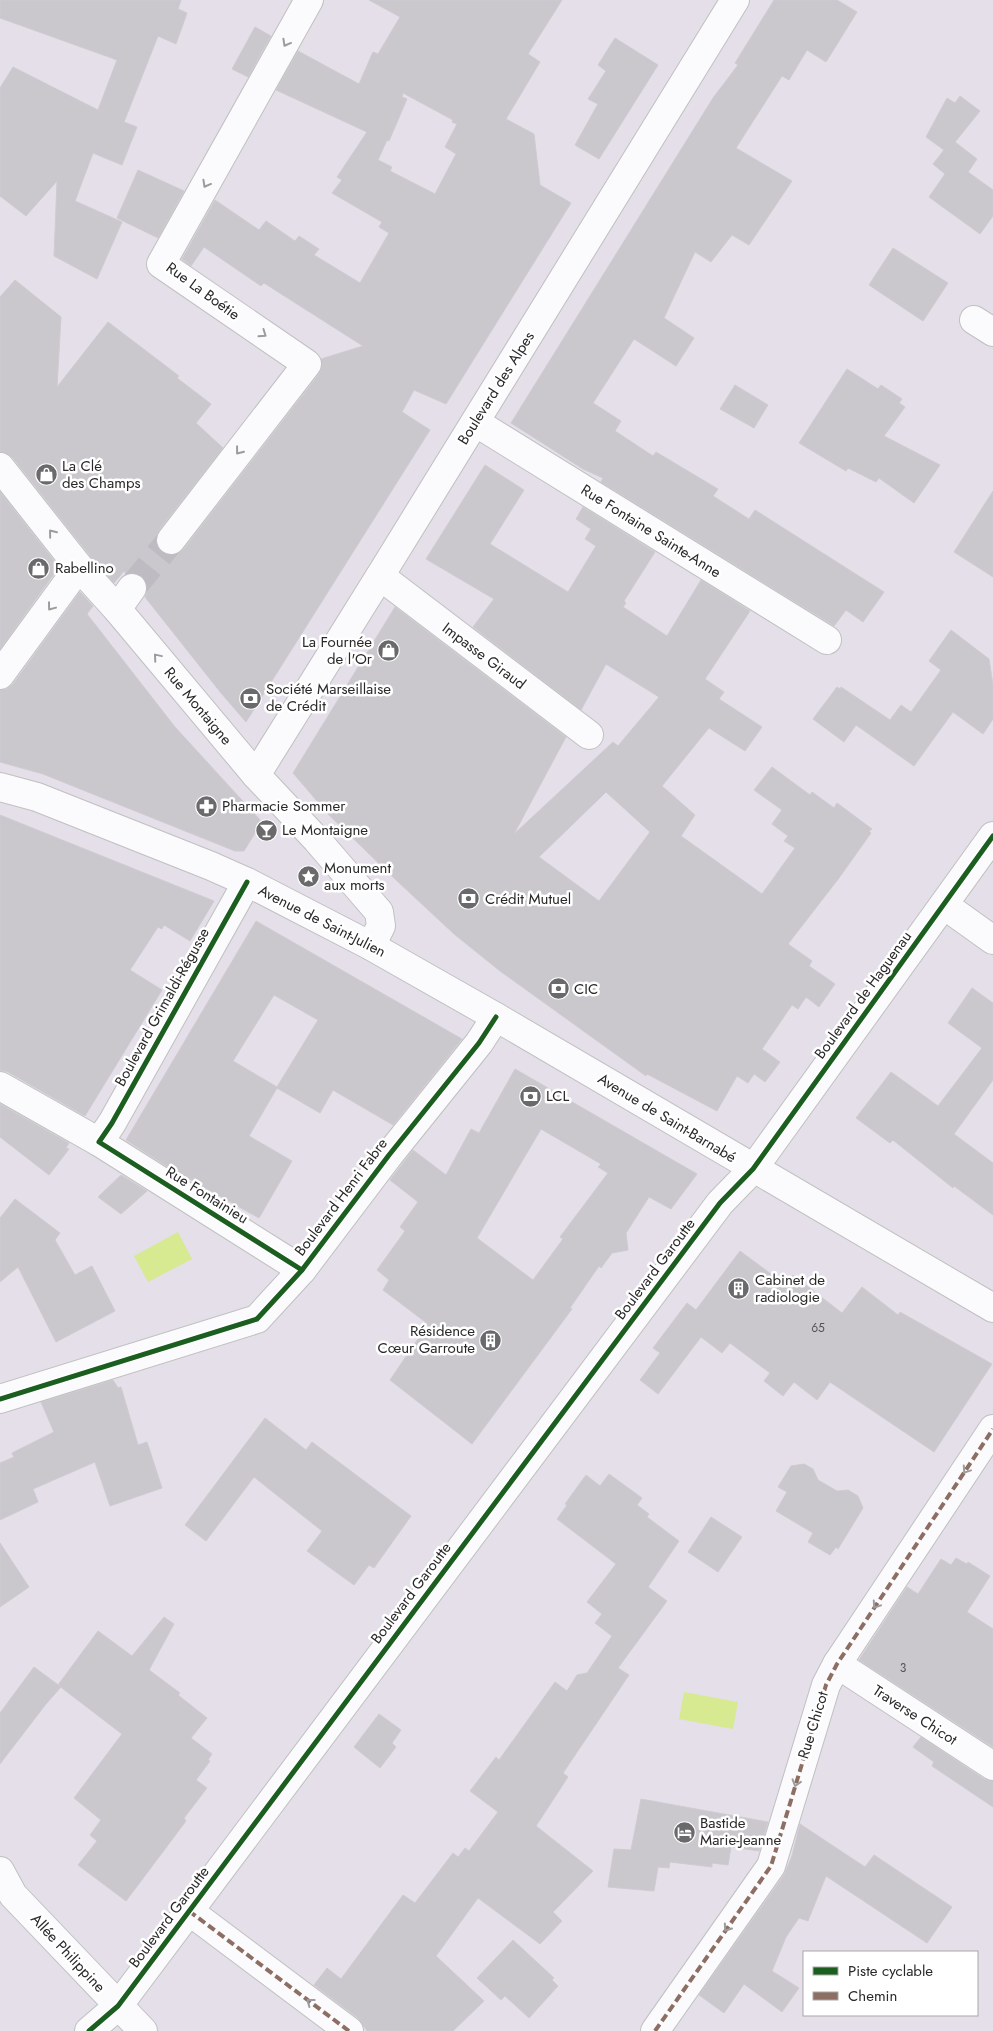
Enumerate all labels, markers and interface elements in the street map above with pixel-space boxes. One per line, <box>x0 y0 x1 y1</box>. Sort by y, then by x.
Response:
one-way arrow <box>282 37 292 46</box>
one-way arrow <box>202 179 212 188</box>
street label: Rue La Boétie <box>162 257 245 325</box>
street label: Boulevard des Alpes <box>452 327 540 449</box>
one-way arrow <box>258 328 267 337</box>
one-way arrow <box>237 445 245 454</box>
place label: La Clé des Champs <box>62 455 140 494</box>
shop icon: La Clé des Champs <box>34 463 58 487</box>
street label: Rue Fontaine Sainte-Anne <box>577 479 726 583</box>
one-way arrow <box>49 529 58 538</box>
shop icon: Rabellino <box>27 556 51 580</box>
place label: Rabellino <box>55 557 114 579</box>
one-way arrow <box>48 601 57 611</box>
street label: Impasse Giraud <box>438 617 530 695</box>
place label: La Fournée de l'Or <box>302 631 373 670</box>
shop icon: La Fournée de l'Or <box>376 639 400 663</box>
one-way arrow <box>154 653 163 662</box>
street label: Rue Montaigne <box>159 662 237 750</box>
place label: Société Marseillaise de Crédit <box>266 678 391 717</box>
bank icon: Société Marseillaise de Crédit <box>238 686 262 710</box>
pharmacy icon: Pharmacie Sommer <box>194 794 218 818</box>
place label: Pharmacie Sommer <box>222 795 346 817</box>
bar icon: Le Montaigne <box>254 818 278 842</box>
place label: Le Montaigne <box>282 819 368 841</box>
place label: Monument aux morts <box>324 857 391 896</box>
place icon: Monument aux morts <box>296 865 320 889</box>
street label: Avenue de Saint-Julien <box>254 879 390 963</box>
bank icon: Crédit Mutuel <box>457 887 481 911</box>
place label: Crédit Mutuel <box>485 888 571 910</box>
street label: Boulevard Grimaldi-Régusse <box>109 923 215 1090</box>
street label: Boulevard de Haguenau <box>809 927 917 1063</box>
bank icon: CIC <box>546 977 570 1001</box>
place label: CIC <box>574 978 598 1000</box>
street label: Avenue de Saint-Barnabé <box>594 1068 741 1168</box>
bank icon: LCL <box>518 1084 542 1108</box>
place label: LCL <box>546 1085 570 1107</box>
street label: Boulevard Henri Fabre <box>289 1133 393 1261</box>
street label: Rue Fontainieu <box>161 1161 253 1229</box>
street label: Boulevard Garoutte <box>609 1213 701 1324</box>
place label: Cabinet de radiologie <box>755 1269 825 1308</box>
building icon: Cabinet de radiologie <box>727 1277 751 1301</box>
house number: 65 <box>811 1319 825 1337</box>
place label: Résidence Cœur Garroute <box>377 1320 475 1359</box>
building icon: Résidence Cœur Garroute <box>479 1328 503 1352</box>
one-way arrow <box>963 1464 972 1473</box>
street label: Boulevard Garoutte <box>365 1537 457 1648</box>
one-way arrow <box>873 1599 882 1609</box>
house number: 3 <box>900 1659 907 1677</box>
street label: Traverse Chicot <box>869 1679 962 1751</box>
street label: Rue Chicot <box>792 1688 834 1761</box>
one-way arrow <box>791 1779 801 1787</box>
place label: Bastide Marie-Jeanne <box>700 1812 782 1851</box>
hotel icon: Bastide Marie-Jeanne <box>672 1820 696 1844</box>
street label: Boulevard Garoutte <box>123 1861 215 1972</box>
street label: Allée Philippine <box>26 1909 111 1998</box>
one-way arrow <box>724 1923 733 1932</box>
legend <box>803 1951 978 2016</box>
text: Piste cyclable <box>848 1960 933 1982</box>
text: Chemin <box>848 1985 897 2007</box>
one-way arrow <box>307 1999 316 2007</box>

